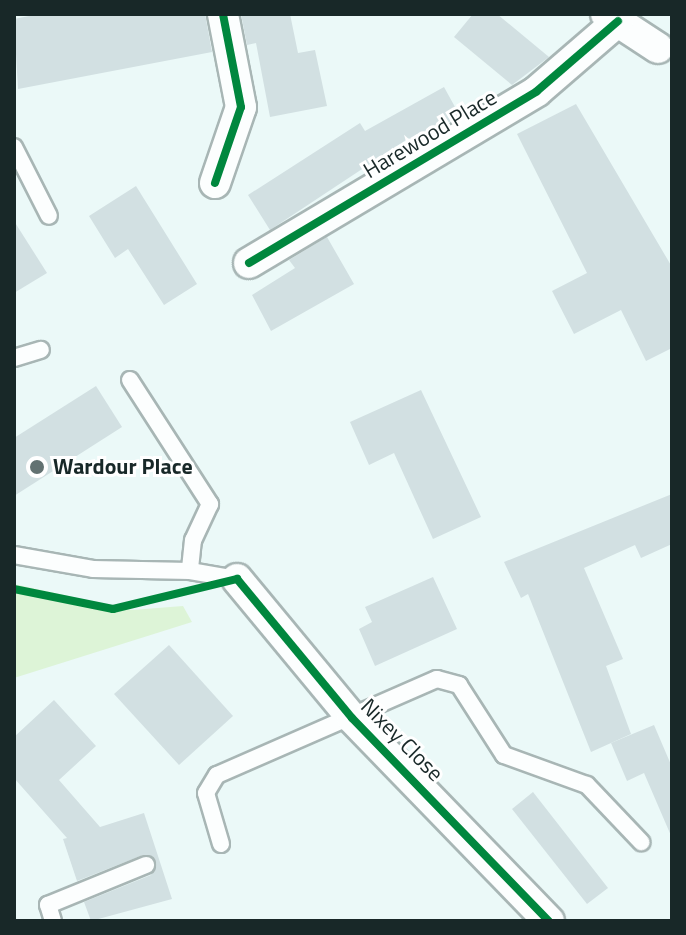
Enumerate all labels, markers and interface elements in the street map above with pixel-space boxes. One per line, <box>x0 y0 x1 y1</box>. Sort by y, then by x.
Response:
street label: Harewood Place <box>359 84 501 184</box>
place label: Wardour Place <box>53 454 193 480</box>
marker: Wardour Place <box>28 458 46 476</box>
street label: Nixey Close <box>355 693 449 787</box>

